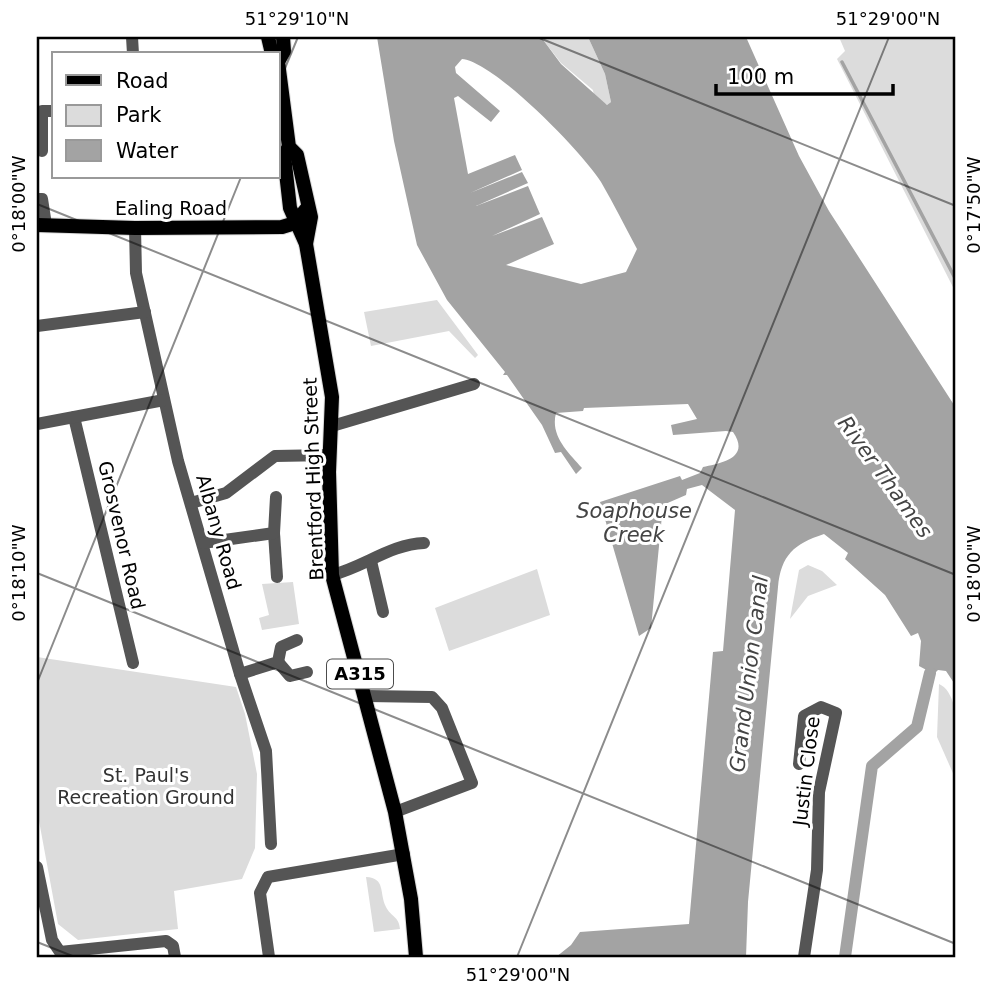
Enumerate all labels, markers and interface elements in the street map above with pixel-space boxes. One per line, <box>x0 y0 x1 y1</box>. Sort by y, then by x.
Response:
text: 51°29'10"N <box>245 8 349 29</box>
text: 51°29'00"N <box>836 8 940 29</box>
legend <box>52 52 280 178</box>
scale bar <box>716 52 893 96</box>
text: 100 m <box>727 65 794 89</box>
text: Road <box>116 69 169 93</box>
text: Park <box>116 103 162 127</box>
text: Water <box>116 139 178 163</box>
text: 0°18'00"W <box>8 155 29 253</box>
text: 0°17'50"W <box>963 156 984 254</box>
street label: Ealing Road <box>115 197 227 219</box>
street label: Brentford High Street <box>298 377 328 581</box>
water label: River Thames <box>833 412 937 543</box>
street label: Grosvenor Road <box>94 459 150 611</box>
street label: Albany Road <box>192 472 246 592</box>
water label: Soaphouse Creek <box>576 499 692 547</box>
text: 0°18'10"W <box>8 524 29 622</box>
text: 0°18'00"W <box>963 525 984 623</box>
water label: Grand Union Canal <box>725 574 773 774</box>
road number: A315 <box>327 660 393 688</box>
street label: Justin Close <box>788 715 824 828</box>
park label: St. Paul's Recreation Ground <box>57 764 235 808</box>
text: 51°29'00"N <box>466 964 570 985</box>

